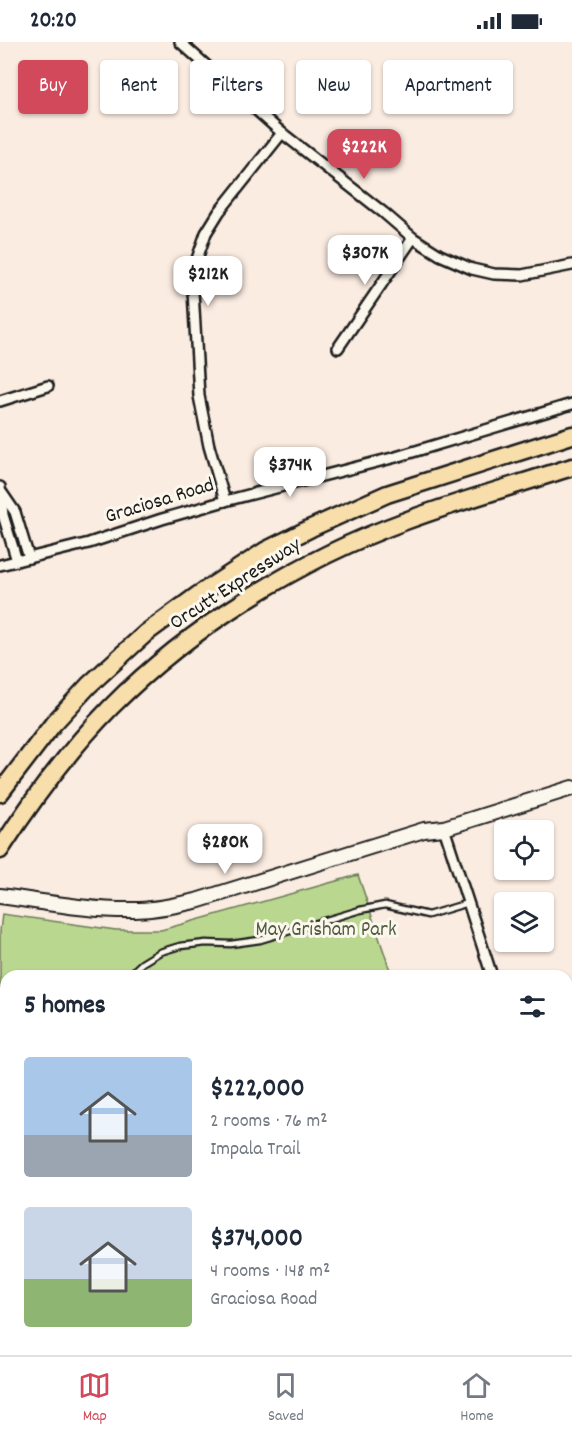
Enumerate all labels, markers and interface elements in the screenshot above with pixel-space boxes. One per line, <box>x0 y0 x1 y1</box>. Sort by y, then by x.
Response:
text: 20:20 <box>30 6 77 37</box>
chip: Buy <box>18 60 88 114</box>
chip: Rent <box>100 60 178 114</box>
chip: Filters <box>190 60 284 114</box>
chip: New <box>296 60 371 114</box>
chip: Apartment <box>383 60 513 114</box>
pin: $222K <box>322 129 406 180</box>
text: $222K <box>341 134 387 162</box>
pin: $307K <box>323 235 407 286</box>
text: $307K <box>342 240 388 268</box>
pin: $212K <box>166 256 250 307</box>
text: $212K <box>187 261 229 289</box>
pin: $374K <box>248 447 332 498</box>
text: $374K <box>268 452 312 480</box>
street label: Graciosa Road <box>102 471 218 533</box>
street label: Orcutt Expressway <box>164 531 308 639</box>
map controls <box>494 820 554 952</box>
button: locate <box>494 820 554 880</box>
pin: $280K <box>183 824 267 875</box>
text: $280K <box>201 829 249 857</box>
button: layers <box>494 892 554 952</box>
park label: May Grisham Park <box>255 916 397 946</box>
text: 5 homes <box>24 988 106 1025</box>
icon: filters <box>516 990 549 1023</box>
text: $222,000 <box>210 1071 305 1108</box>
icon: home <box>72 1081 144 1153</box>
text: 2 rooms · 76 m² <box>210 1108 328 1136</box>
text: Impala Trail <box>210 1136 300 1164</box>
text: $374,000 <box>210 1221 303 1258</box>
icon: home <box>72 1231 144 1303</box>
text: 4 rooms · 148 m² <box>210 1258 330 1286</box>
text: Graciosa Road <box>210 1286 317 1314</box>
tab: Map <box>78 1369 111 1428</box>
tab: Saved <box>268 1369 304 1428</box>
tab: Home <box>460 1369 494 1428</box>

